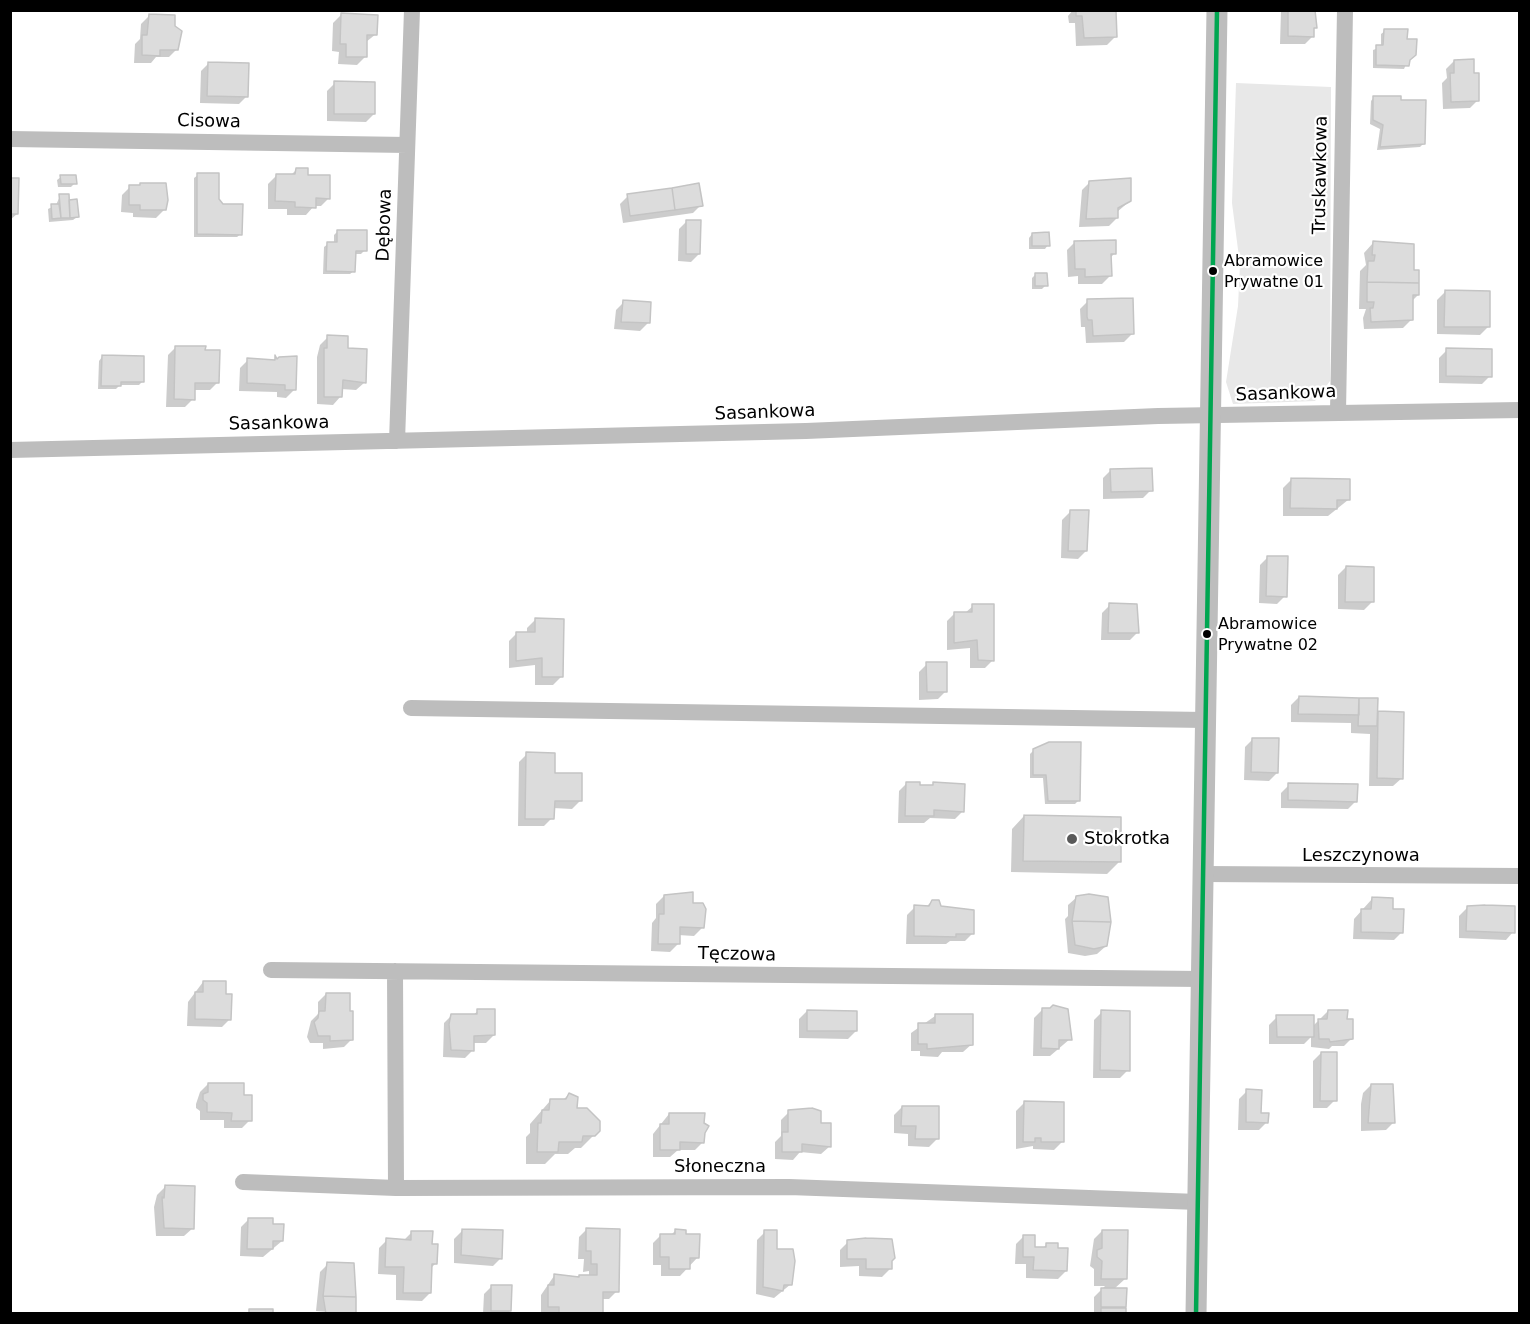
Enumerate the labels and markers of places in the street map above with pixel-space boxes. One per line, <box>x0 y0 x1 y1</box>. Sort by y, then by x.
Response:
place label: Abramowice Prywatne 01 <box>1224 252 1324 290</box>
marker: Abramowice Prywatne 01 <box>1207 265 1219 277</box>
place label: Abramowice Prywatne 02 <box>1218 615 1318 653</box>
marker: Abramowice Prywatne 02 <box>1201 628 1213 640</box>
place label: Stokrotka <box>1084 828 1170 850</box>
marker: Stokrotka <box>1065 832 1079 846</box>

